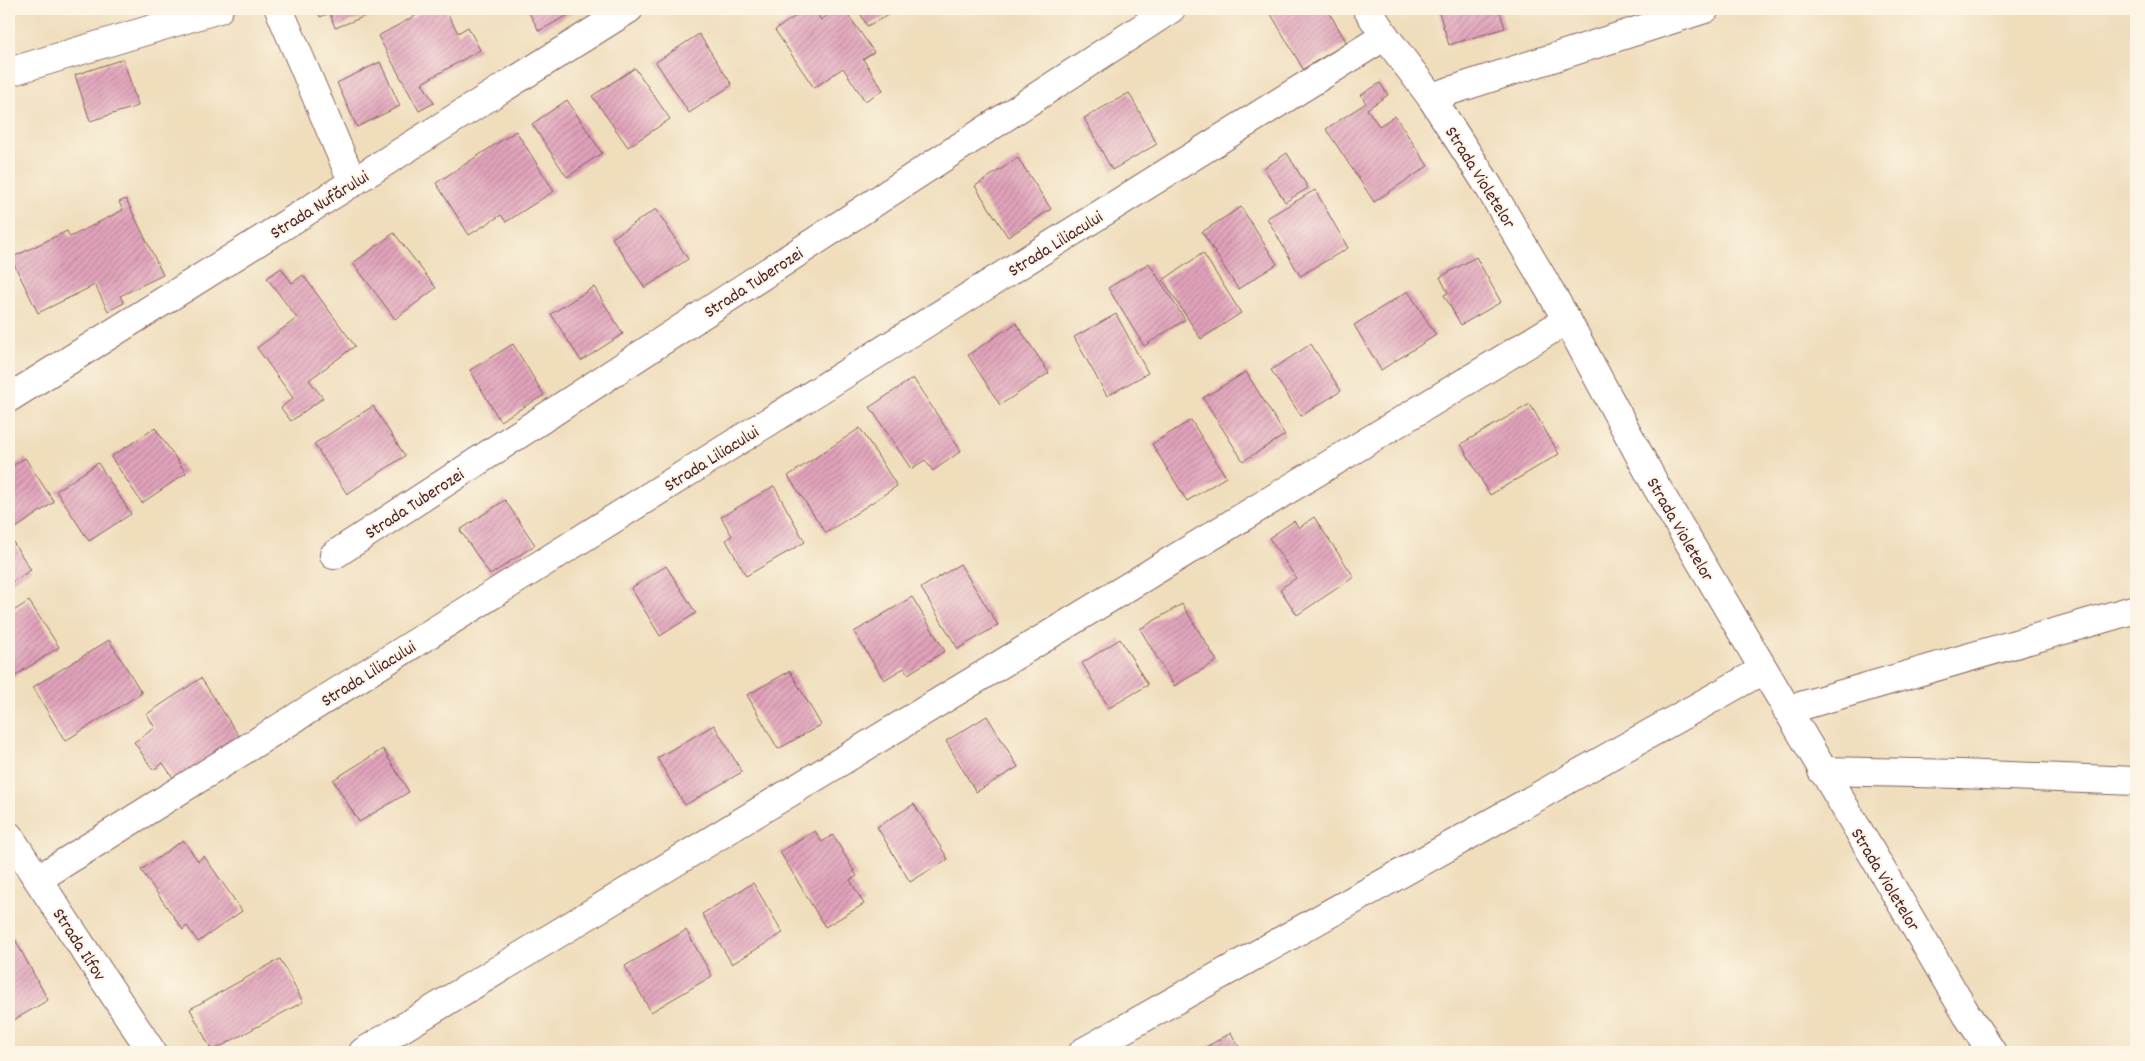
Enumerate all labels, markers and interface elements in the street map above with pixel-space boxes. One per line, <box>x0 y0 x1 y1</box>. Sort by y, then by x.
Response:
street label: Strada Violetelor <box>1437 122 1520 235</box>
street label: Strada Nufărului <box>266 166 375 247</box>
street label: Strada Liliacului <box>1004 206 1109 284</box>
street label: Strada Tuberozei <box>700 243 809 326</box>
street label: Strada Liliacului <box>660 421 765 499</box>
street label: Strada Tuberozei <box>361 464 470 547</box>
street label: Strada Violetelor <box>1639 474 1719 587</box>
street label: Strada Liliacului <box>317 636 422 714</box>
street label: Strada Violetelor <box>1843 824 1925 937</box>
street label: Strada Ilfov <box>45 904 111 987</box>

